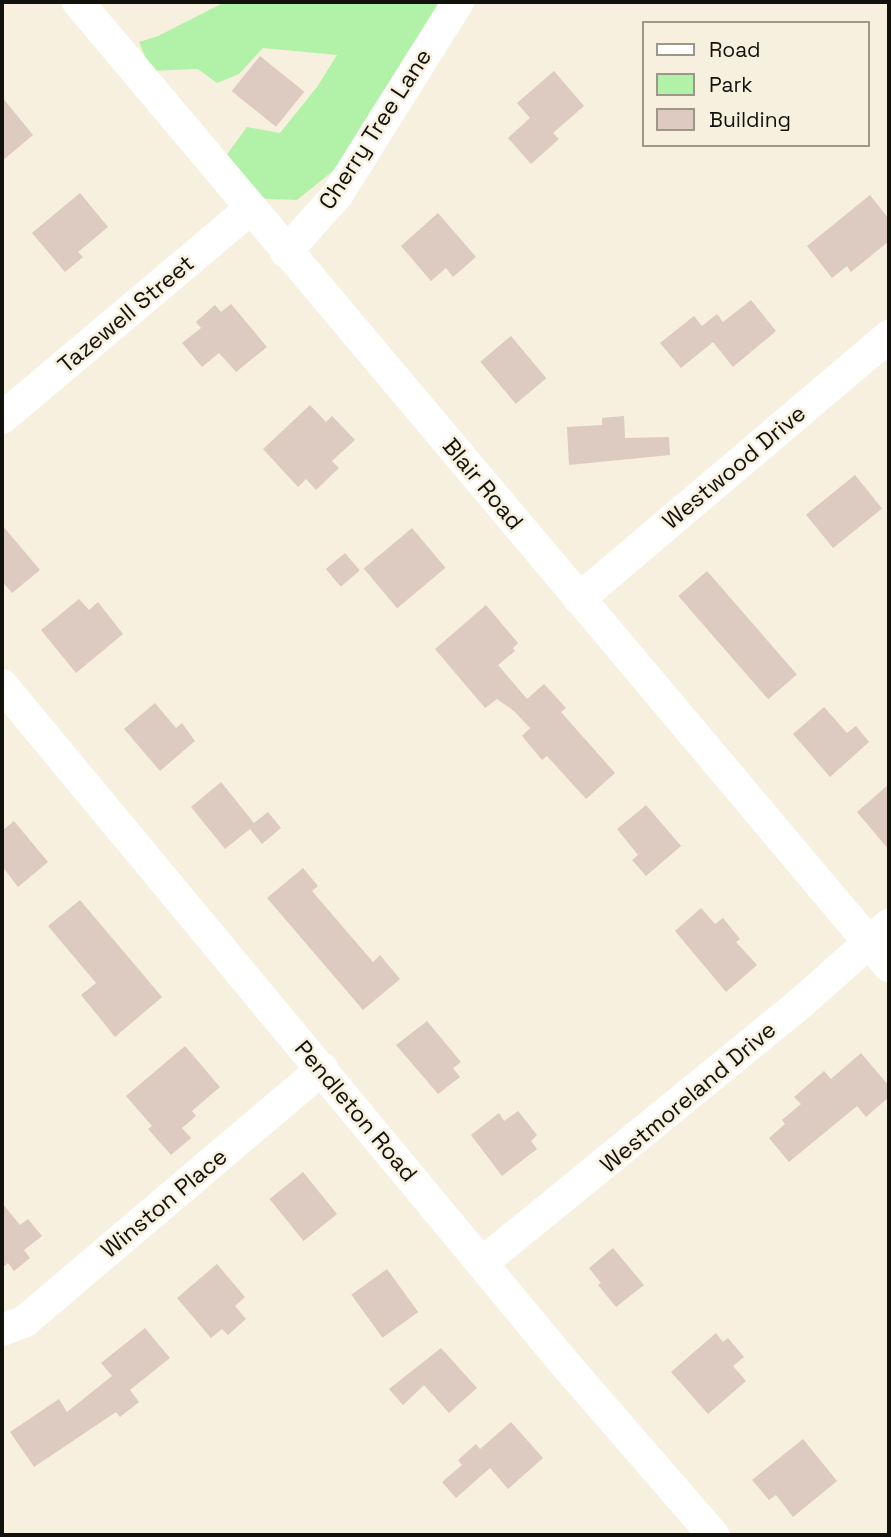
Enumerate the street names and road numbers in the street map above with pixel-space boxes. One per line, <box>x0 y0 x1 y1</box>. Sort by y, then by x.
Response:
street label: Cherry Tree Lane <box>313 43 437 215</box>
street label: Tazewell Street <box>52 249 200 379</box>
street label: Westwood Drive <box>657 399 811 535</box>
street label: Blair Road <box>437 433 529 535</box>
street label: Westmoreland Drive <box>595 1016 781 1178</box>
street label: Pendleton Road <box>289 1035 423 1187</box>
street label: Winston Place <box>95 1142 233 1264</box>

